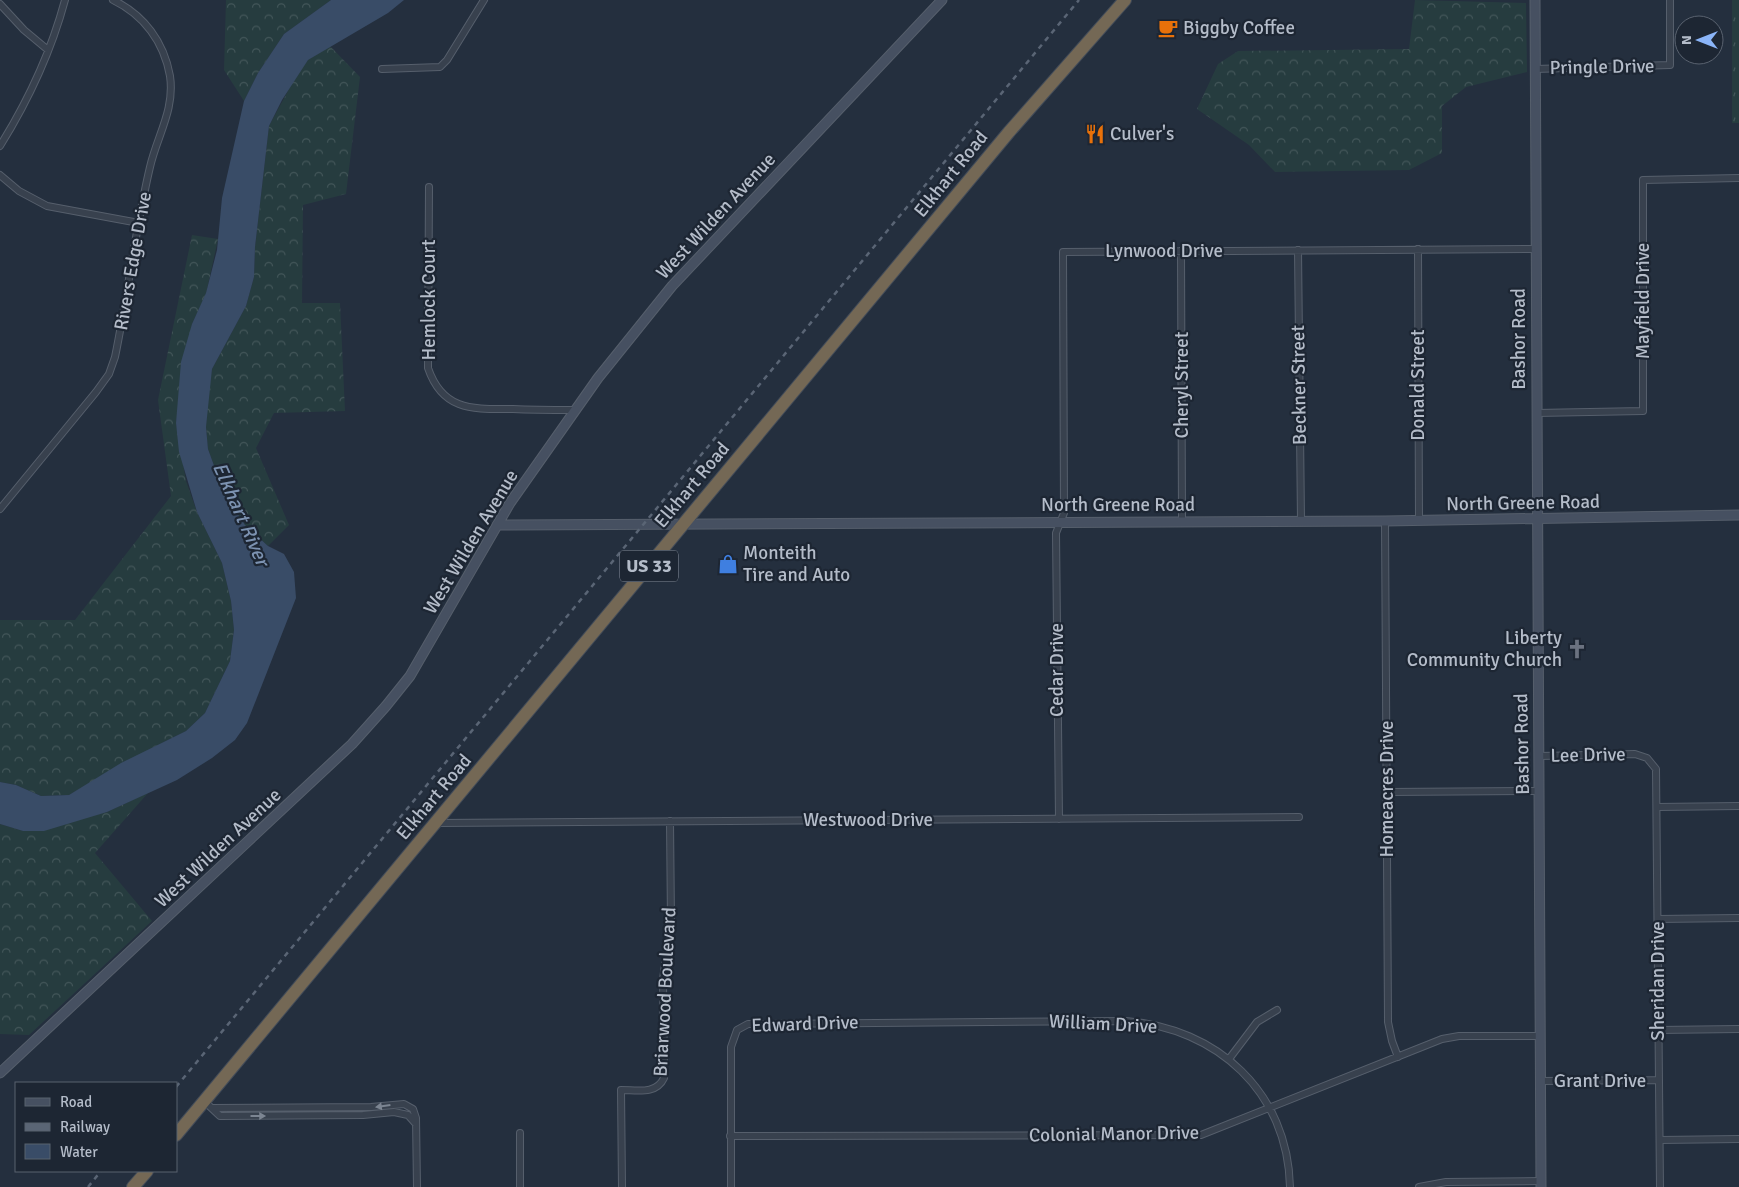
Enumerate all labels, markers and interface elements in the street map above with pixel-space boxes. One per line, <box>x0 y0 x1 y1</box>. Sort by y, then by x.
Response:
north arrow <box>1674 15 1724 65</box>
place label: Biggby Coffee <box>1183 16 1295 40</box>
cafe icon: Biggby Coffee <box>1157 17 1179 39</box>
text: N <box>1678 35 1695 45</box>
street label: Pringle Drive <box>1549 54 1655 80</box>
place label: Culver's <box>1110 122 1174 146</box>
restaurant icon: Culver's <box>1084 123 1106 145</box>
street label: Elkhart Road <box>909 126 993 222</box>
street label: West Wilden Avenue <box>651 148 781 284</box>
street label: Rivers Edge Drive <box>109 190 157 332</box>
street label: Hemlock Court <box>417 239 441 361</box>
street label: Lynwood Drive <box>1105 239 1223 263</box>
street label: Mayfield Drive <box>1631 243 1655 359</box>
street label: Bashor Road <box>1507 288 1531 390</box>
street label: Beckner Street <box>1286 324 1312 445</box>
street label: Donald Street <box>1406 329 1430 441</box>
street label: Cheryl Street <box>1170 331 1194 438</box>
street label: Elkhart Road <box>649 437 735 533</box>
water label: Elkhart River <box>207 458 276 572</box>
street label: West Wilden Avenue <box>418 465 524 619</box>
street label: North Greene Road <box>1446 490 1600 516</box>
street label: North Greene Road <box>1041 493 1195 517</box>
place label: Monteith Tire and Auto <box>743 541 850 587</box>
road number: US 33 <box>620 550 678 582</box>
shop icon: Monteith Tire and Auto <box>717 553 739 575</box>
street label: Cedar Drive <box>1045 623 1069 717</box>
place label: Liberty Community Church <box>1407 626 1562 672</box>
church icon: Liberty Community Church <box>1566 638 1588 660</box>
street label: Bashor Road <box>1509 693 1535 795</box>
street label: Homeacres Drive <box>1375 721 1399 858</box>
street label: Lee Drive <box>1550 742 1626 768</box>
street label: Elkhart Road <box>391 749 477 845</box>
street label: West Wilden Avenue <box>150 783 286 913</box>
street label: Westwood Drive <box>803 808 933 832</box>
street label: Briarwood Boulevard <box>649 907 681 1077</box>
street label: Sheridan Drive <box>1646 921 1670 1041</box>
street label: William Drive <box>1048 1009 1158 1039</box>
street label: Edward Drive <box>751 1010 859 1038</box>
street label: Grant Drive <box>1554 1069 1646 1093</box>
legend <box>15 1082 178 1172</box>
text: Road <box>60 1093 92 1111</box>
one-way arrow <box>374 1102 390 1110</box>
one-way arrow <box>250 1112 266 1120</box>
text: Railway <box>60 1118 110 1136</box>
street label: Colonial Manor Drive <box>1029 1121 1199 1147</box>
text: Water <box>60 1143 98 1161</box>

